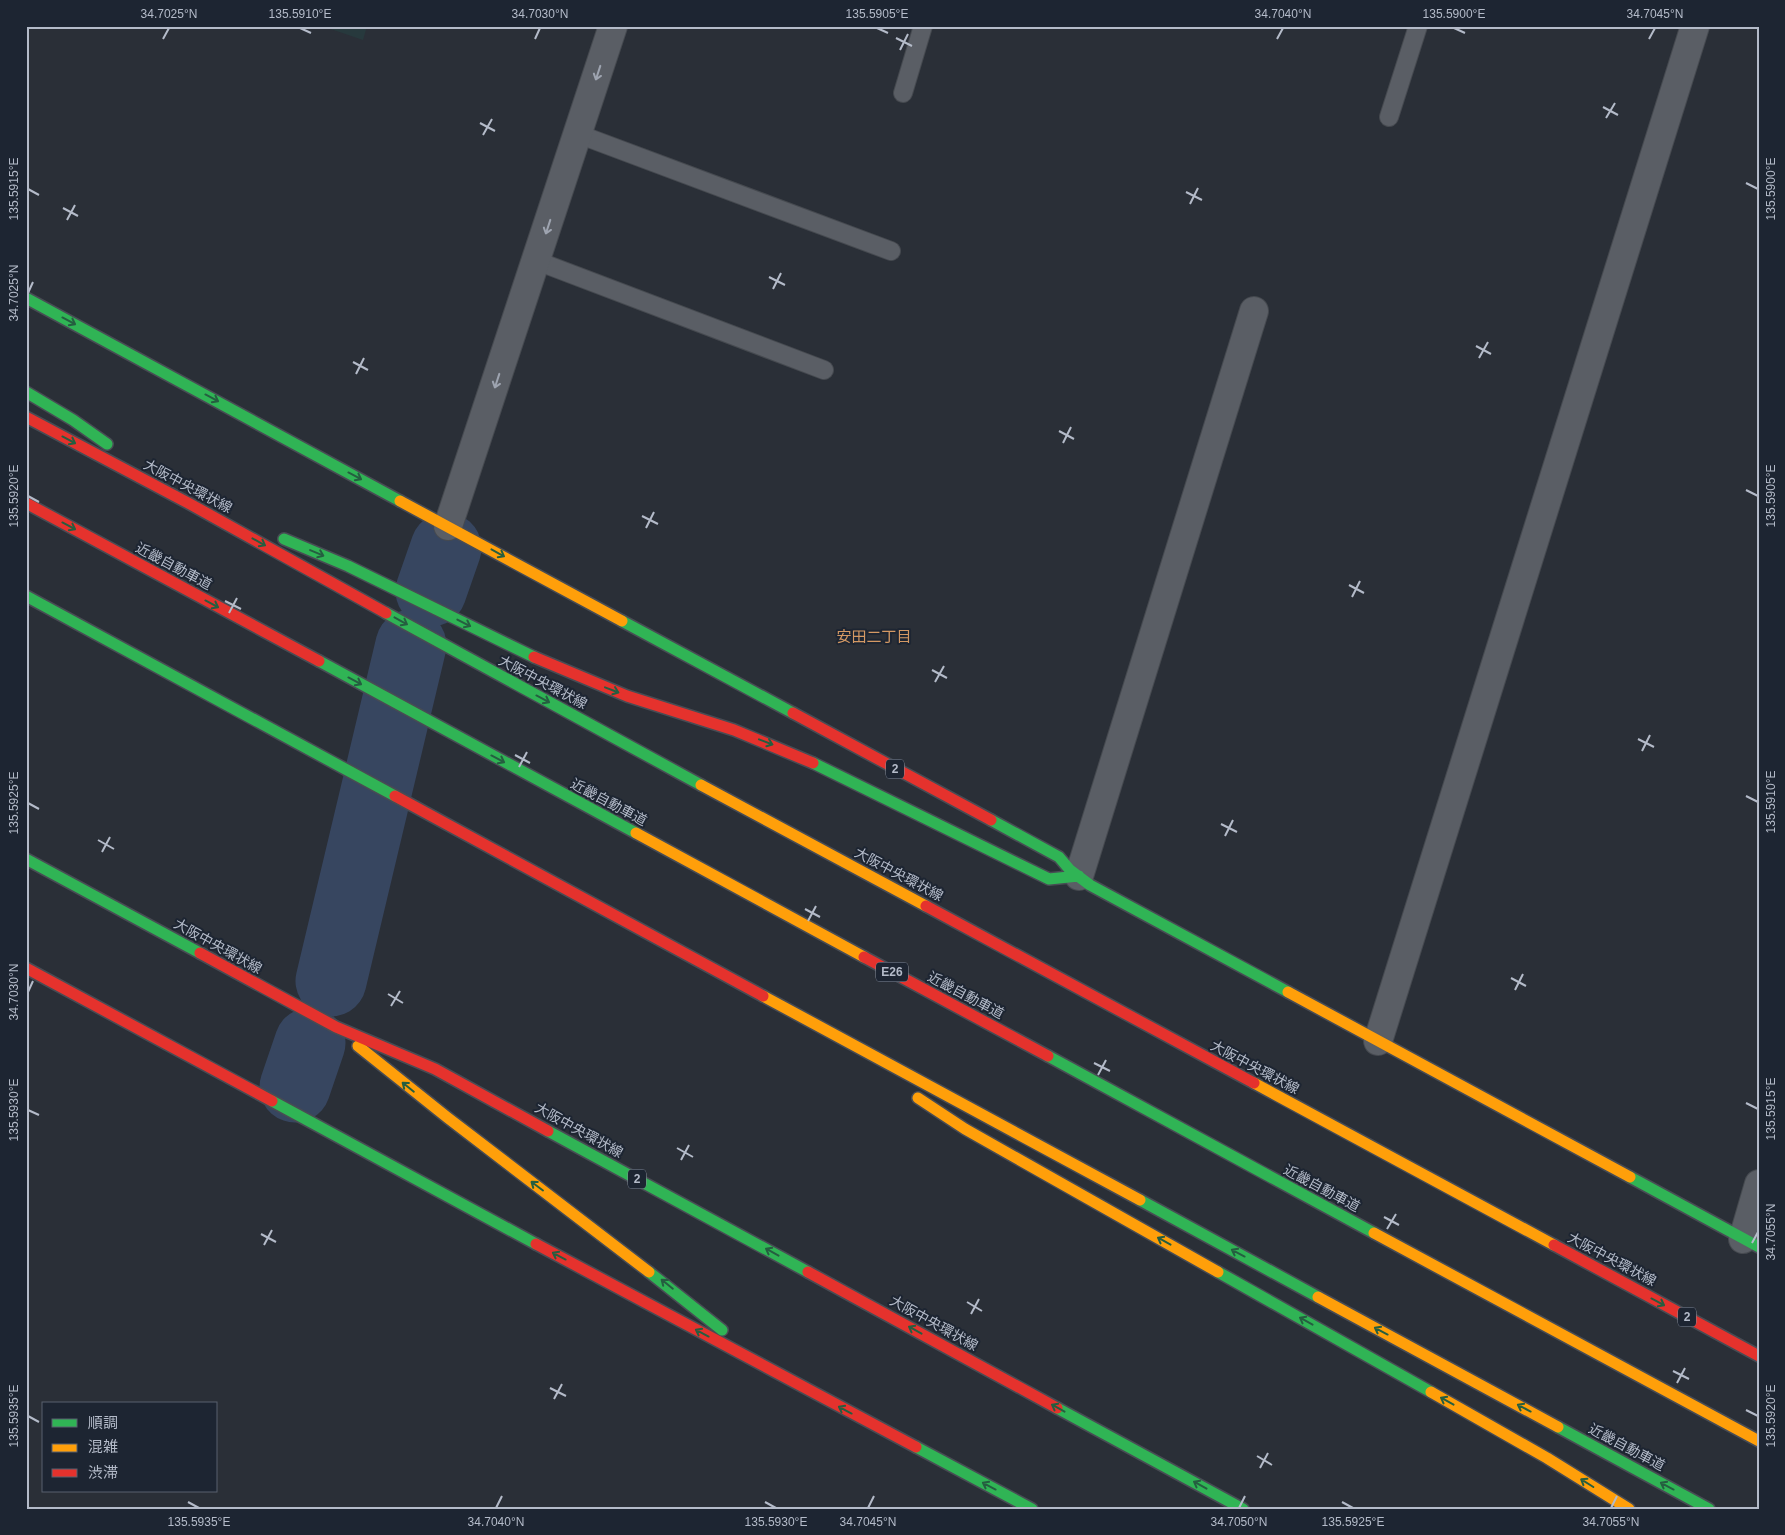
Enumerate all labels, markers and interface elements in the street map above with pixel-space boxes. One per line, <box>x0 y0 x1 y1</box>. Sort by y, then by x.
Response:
text: 34.7025°N <box>141 7 197 21</box>
text: 135.5910°E <box>269 7 331 21</box>
text: 34.7030°N <box>512 7 568 21</box>
text: 135.5905°E <box>846 7 908 21</box>
text: 34.7040°N <box>1255 7 1311 21</box>
text: 135.5900°E <box>1423 7 1485 21</box>
text: 34.7045°N <box>1627 7 1683 21</box>
one-way arrow <box>593 64 602 80</box>
text: 135.5915°E <box>7 158 21 220</box>
text: 135.5900°E <box>1764 158 1778 220</box>
one-way arrow <box>542 219 552 235</box>
text: 34.7025°N <box>7 265 21 321</box>
one-way arrow <box>61 317 76 326</box>
one-way arrow <box>491 373 501 389</box>
one-way arrow <box>204 394 219 404</box>
one-way arrow <box>62 435 77 445</box>
street label: 大阪中央環状線 <box>141 456 235 516</box>
text: 135.5920°E <box>7 465 21 527</box>
text: 135.5905°E <box>1764 465 1778 527</box>
one-way arrow <box>347 471 362 481</box>
one-way arrow <box>61 522 76 532</box>
one-way arrow <box>251 537 266 547</box>
street label: 近畿自動車道 <box>133 539 215 593</box>
one-way arrow <box>310 549 325 558</box>
one-way arrow <box>490 549 505 558</box>
one-way arrow <box>204 600 219 609</box>
one-way arrow <box>393 616 408 626</box>
one-way arrow <box>456 619 471 628</box>
district label: 安田二丁目 <box>836 628 912 645</box>
street label: 大阪中央環状線 <box>496 652 590 712</box>
one-way arrow <box>347 677 362 686</box>
one-way arrow <box>604 686 619 695</box>
one-way arrow <box>535 695 550 704</box>
one-way arrow <box>757 738 773 747</box>
one-way arrow <box>490 754 504 764</box>
road number: 2 <box>886 760 904 779</box>
text: 135.5910°E <box>1764 771 1778 833</box>
text: 135.5925°E <box>7 772 21 834</box>
street label: 近畿自動車道 <box>568 775 650 829</box>
street label: 大阪中央環状線 <box>852 844 946 904</box>
street label: 大阪中央環状線 <box>171 915 265 977</box>
road number: E26 <box>876 962 908 982</box>
text: 34.7030°N <box>7 964 21 1020</box>
street label: 近畿自動車道 <box>925 968 1007 1022</box>
street label: 大阪中央環状線 <box>1208 1037 1302 1097</box>
text: 135.5915°E <box>1764 1078 1778 1140</box>
text: 135.5930°E <box>7 1079 21 1141</box>
one-way arrow <box>402 1082 415 1093</box>
street label: 大阪中央環状線 <box>532 1099 626 1161</box>
street label: 近畿自動車道 <box>1281 1161 1363 1215</box>
road number: 2 <box>628 1170 646 1188</box>
one-way arrow <box>530 1181 544 1191</box>
text: 34.7055°N <box>1764 1204 1778 1260</box>
street label: 大阪中央環状線 <box>1565 1229 1659 1289</box>
one-way arrow <box>1157 1236 1172 1246</box>
one-way arrow <box>765 1247 780 1256</box>
one-way arrow <box>1231 1248 1246 1257</box>
one-way arrow <box>552 1251 567 1260</box>
one-way arrow <box>660 1279 673 1290</box>
street label: 大阪中央環状線 <box>887 1292 981 1354</box>
one-way arrow <box>1650 1297 1665 1307</box>
road number: 2 <box>1678 1308 1696 1326</box>
one-way arrow <box>1298 1316 1313 1326</box>
one-way arrow <box>908 1325 923 1334</box>
one-way arrow <box>1374 1325 1389 1335</box>
one-way arrow <box>695 1328 710 1338</box>
text: 135.5935°E <box>7 1385 21 1447</box>
text: 135.5920°E <box>1764 1385 1778 1447</box>
one-way arrow <box>1440 1396 1455 1405</box>
legend <box>42 1402 218 1492</box>
one-way arrow <box>1050 1403 1065 1413</box>
one-way arrow <box>1516 1403 1531 1413</box>
one-way arrow <box>838 1405 853 1415</box>
text: 順調 <box>88 1414 118 1431</box>
street label: 近畿自動車道 <box>1586 1420 1668 1474</box>
text: 混雑 <box>88 1438 118 1455</box>
text: 渋滞 <box>88 1464 118 1481</box>
one-way arrow <box>1581 1477 1595 1487</box>
one-way arrow <box>1194 1480 1208 1490</box>
one-way arrow <box>1660 1480 1674 1490</box>
one-way arrow <box>982 1481 997 1490</box>
text: 135.5935°E <box>168 1515 230 1529</box>
text: 34.7040°N <box>468 1515 524 1529</box>
text: 135.5930°E <box>745 1515 807 1529</box>
text: 34.7045°N <box>840 1515 896 1529</box>
text: 34.7050°N <box>1211 1515 1267 1529</box>
text: 135.5925°E <box>1322 1515 1384 1529</box>
text: 34.7055°N <box>1583 1515 1639 1529</box>

